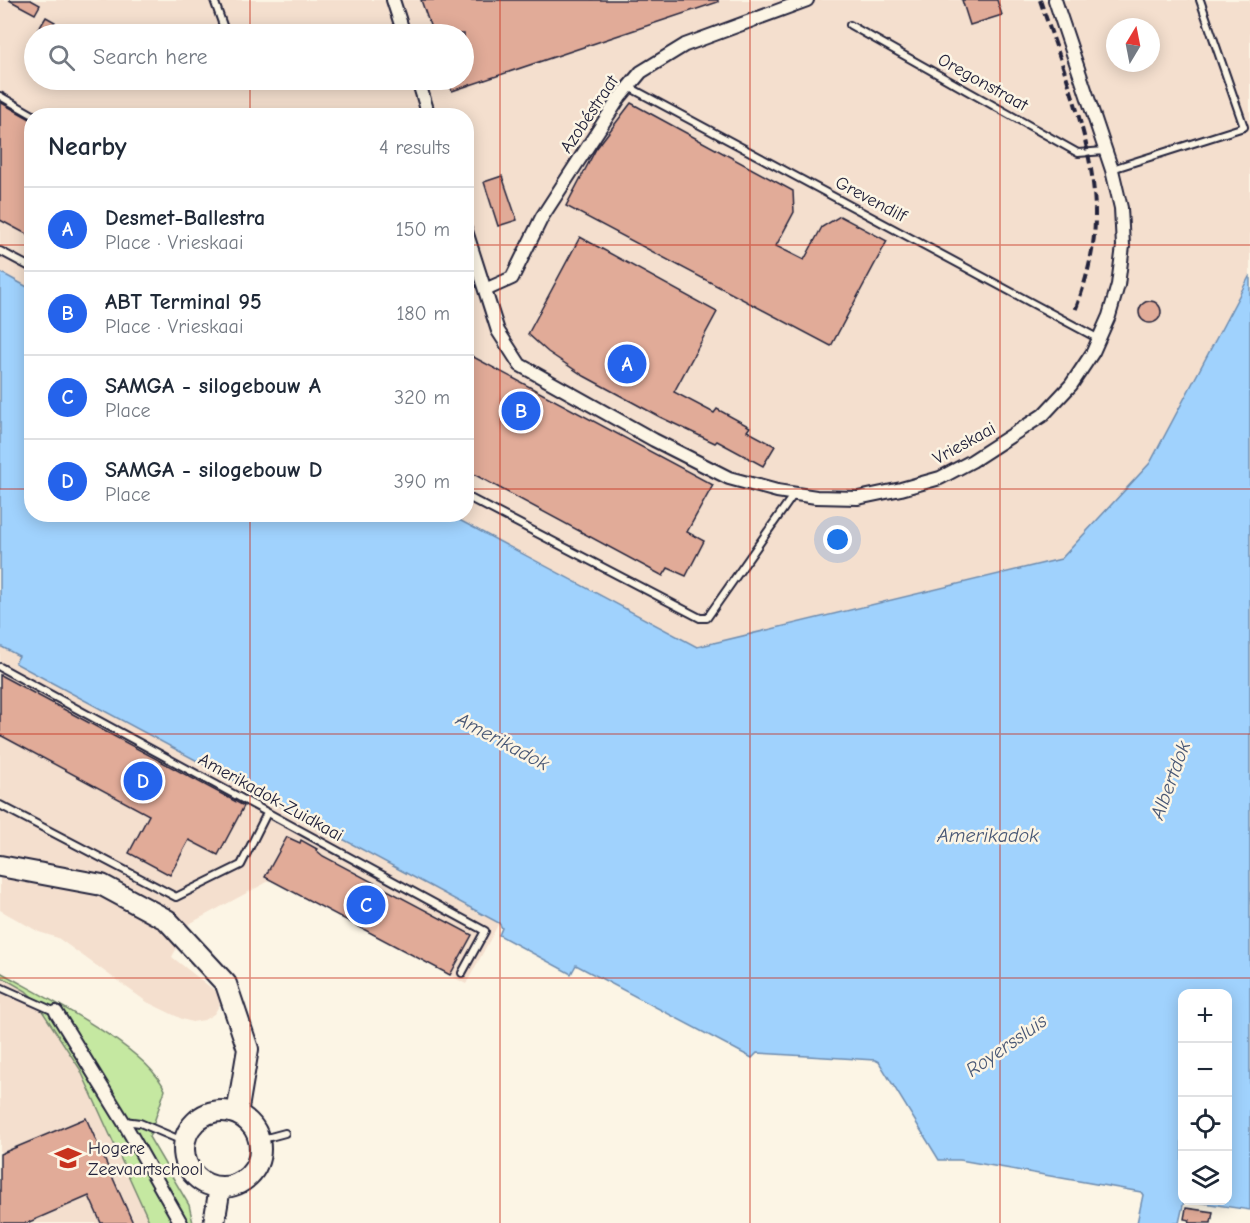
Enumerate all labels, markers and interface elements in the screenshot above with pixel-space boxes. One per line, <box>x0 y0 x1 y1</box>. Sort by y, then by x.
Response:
north arrow <box>1106 18 1160 72</box>
search box <box>24 24 474 90</box>
icon: search <box>45 41 78 74</box>
text: Search here <box>93 44 208 70</box>
street label: Oregonstraat <box>934 49 1032 116</box>
street label: Azobéstraat <box>556 71 624 157</box>
text: Nearby <box>48 132 127 162</box>
text: 4 results <box>379 136 450 159</box>
street label: Grevendilf <box>832 172 911 227</box>
text: Desmet-Ballestra <box>105 205 265 231</box>
text: A <box>62 218 73 241</box>
text: 150 m <box>396 218 450 241</box>
text: Place · Vrieskaai <box>105 231 243 254</box>
text: ABT Terminal 95 <box>105 289 262 315</box>
text: B <box>61 302 74 325</box>
text: 180 m <box>396 302 450 325</box>
text: Place · Vrieskaai <box>105 315 243 338</box>
pin: A <box>608 342 646 386</box>
text: SAMGA - silogebouw A <box>105 373 321 399</box>
text: C <box>61 386 74 409</box>
text: 320 m <box>394 386 450 409</box>
pin: B <box>502 388 540 434</box>
text: Place <box>105 399 151 422</box>
street label: Vrieskaai <box>929 418 999 469</box>
text: SAMGA - silogebouw D <box>105 457 322 483</box>
text: D <box>61 470 74 493</box>
text: 390 m <box>394 470 450 493</box>
text: Place <box>105 483 151 506</box>
your location <box>823 525 852 554</box>
water label: Amerikadok <box>452 707 553 776</box>
water label: Albertdok <box>1145 738 1195 823</box>
street label: Amerikadok-Zuidkaai <box>195 749 347 846</box>
pin: D <box>124 758 162 804</box>
water label: Amerikadok <box>936 824 1039 847</box>
pin: C <box>346 882 386 928</box>
map controls <box>1178 989 1232 1205</box>
button: + <box>1178 989 1232 1043</box>
water label: Royerssluis <box>961 1009 1052 1082</box>
button: − <box>1178 1043 1232 1097</box>
button: locate <box>1178 1097 1232 1151</box>
place label: Hogere Zeevaartschool <box>88 1138 203 1180</box>
school or university icon: Hogere Zeevaartschool <box>53 1143 83 1173</box>
button: layers <box>1178 1151 1232 1205</box>

